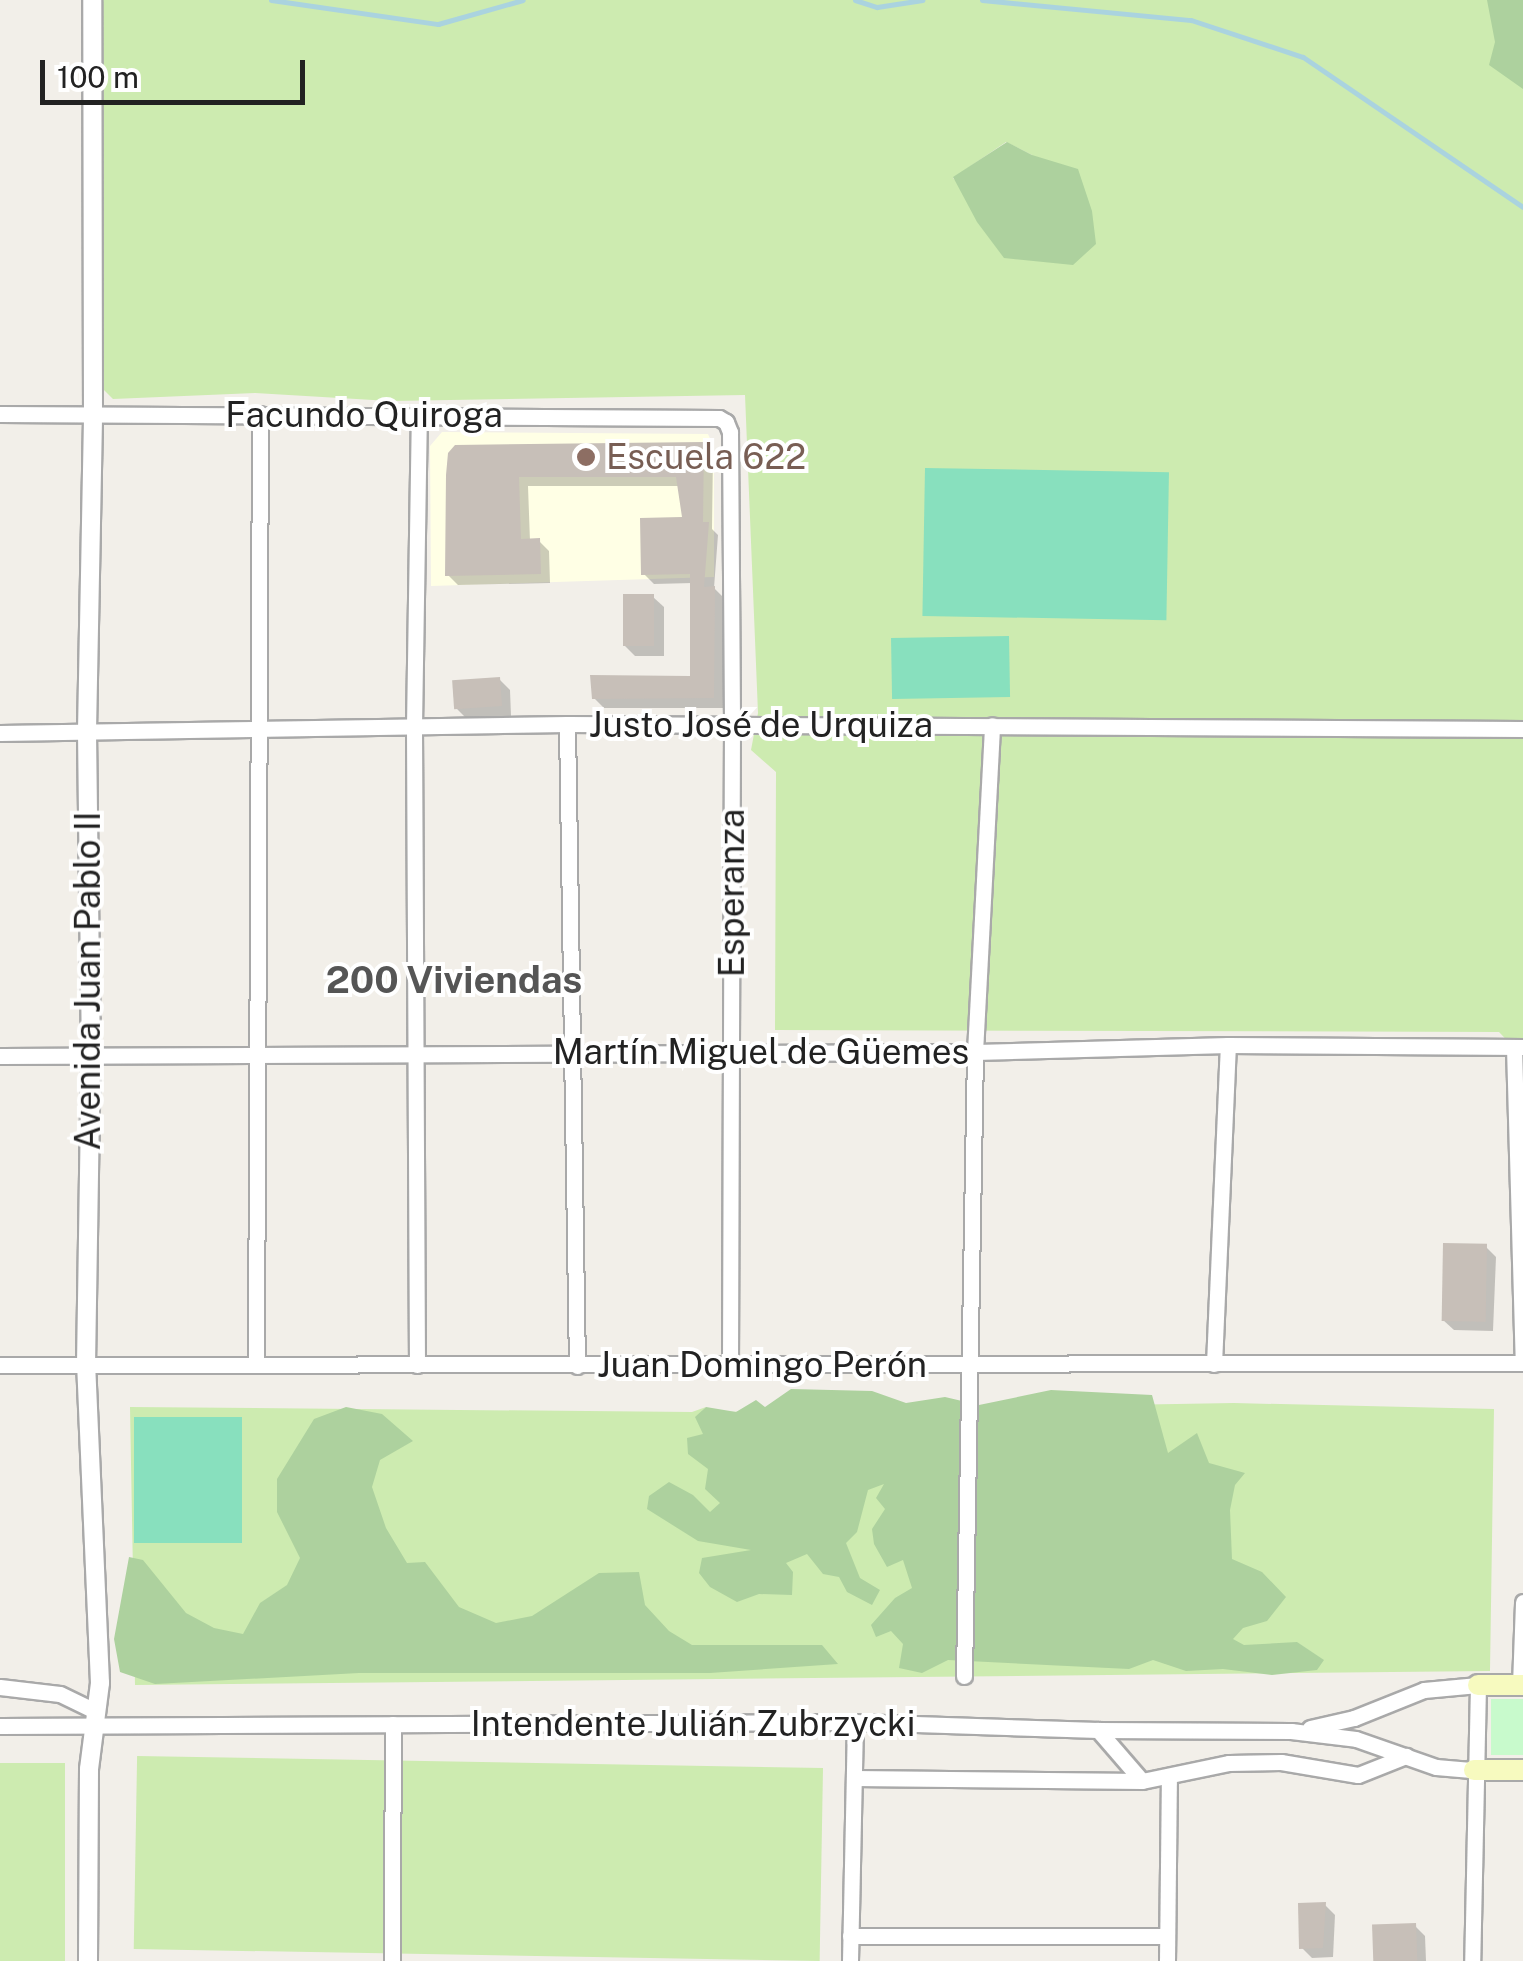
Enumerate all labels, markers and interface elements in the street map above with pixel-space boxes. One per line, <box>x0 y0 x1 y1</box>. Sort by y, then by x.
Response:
scale bar <box>45 40 310 102</box>
text: 100 m <box>57 59 139 95</box>
street label: Facundo Quiroga <box>225 394 503 436</box>
place label: Escuela 622 <box>606 436 806 478</box>
marker: Escuela 622 <box>575 446 597 468</box>
street label: Justo José de Urquiza <box>588 704 934 746</box>
street label: Esperanza <box>711 809 753 977</box>
street label: Avenida Juan Pablo II <box>67 811 109 1151</box>
district label: 200 Viviendas <box>325 957 583 1003</box>
street label: Martín Miguel de Güemes <box>552 1031 970 1073</box>
street label: Juan Domingo Perón <box>597 1344 927 1386</box>
street label: Intendente Julián Zubrzycki <box>471 1703 915 1745</box>

